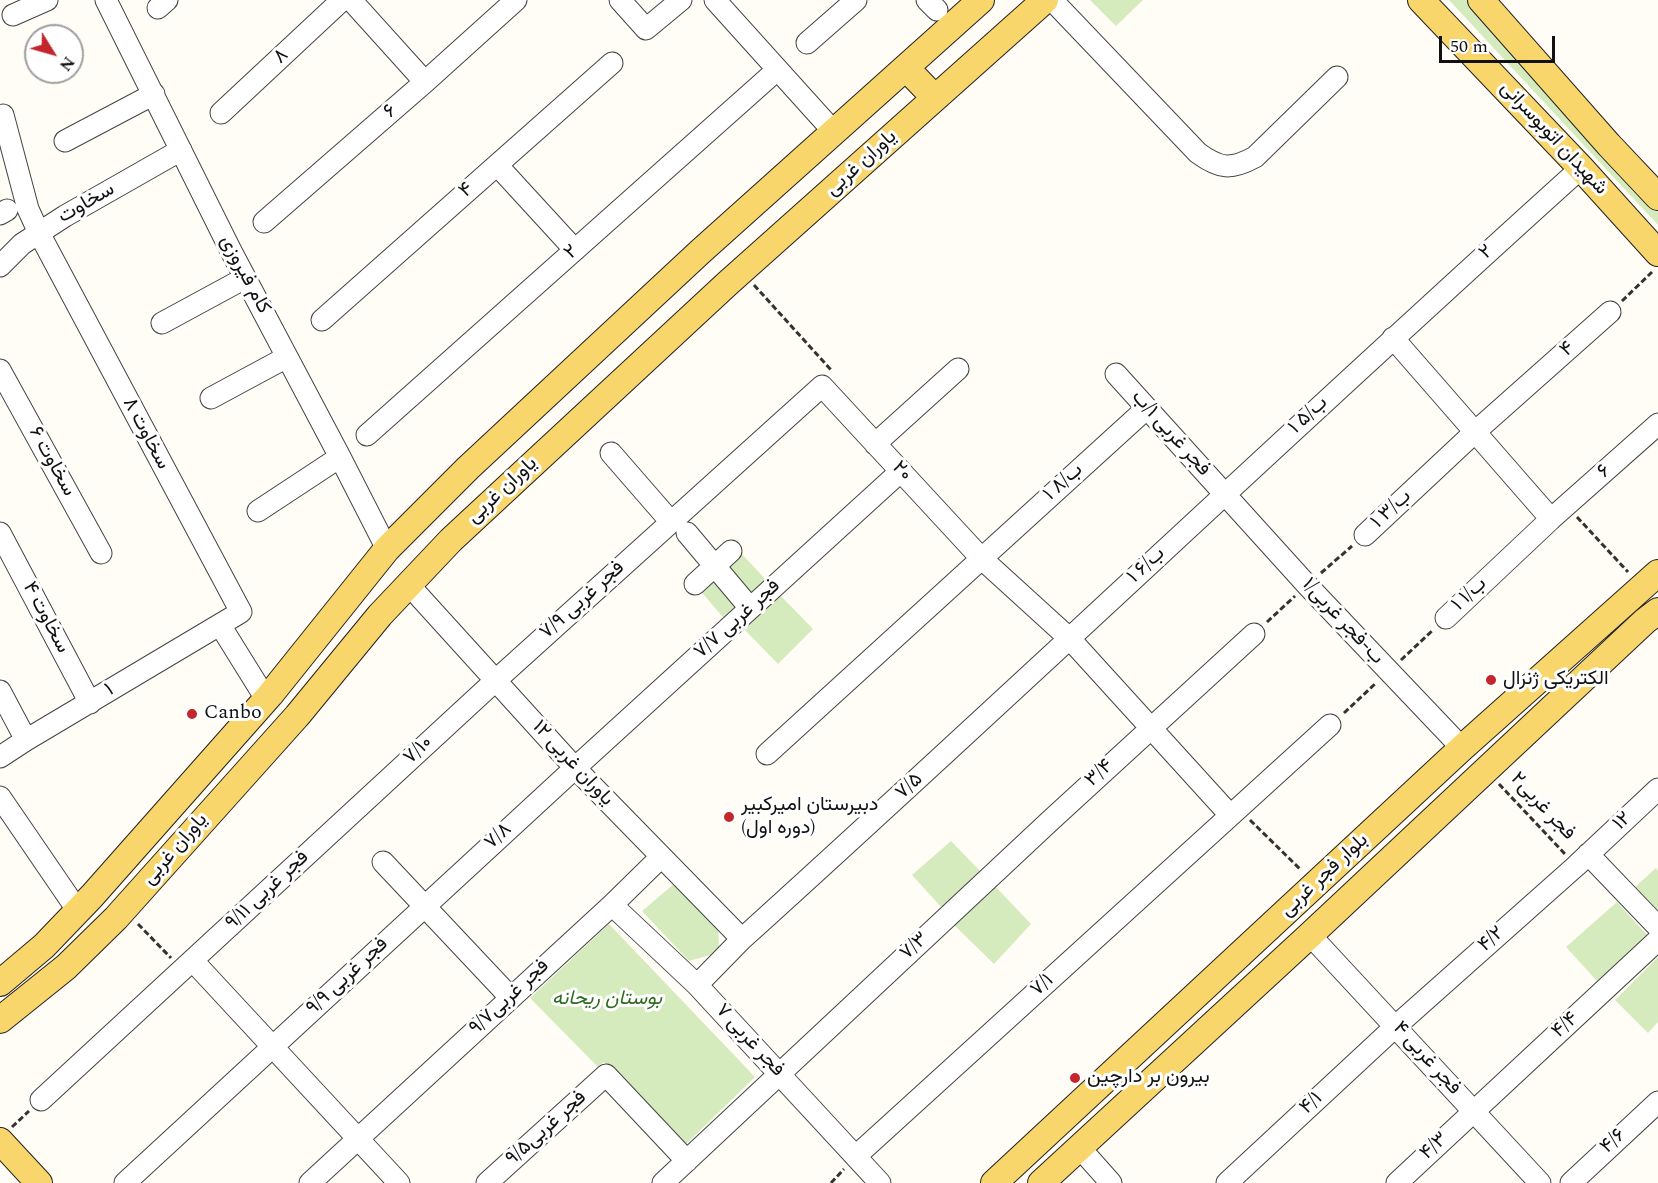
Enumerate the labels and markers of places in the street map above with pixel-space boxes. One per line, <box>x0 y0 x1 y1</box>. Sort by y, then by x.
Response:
place label: الکتریکی ژنرال <box>1503 668 1609 692</box>
marker: الکتریکی ژنرال <box>1484 673 1498 687</box>
place label: Canbo <box>204 702 262 726</box>
marker: Canbo <box>185 707 199 721</box>
place label: دبیرستان امیرکبیر (دوره اول) <box>741 794 878 841</box>
marker: دبیرستان امیرکبیر (دوره اول) <box>722 810 736 824</box>
place label: بیرون بر دارچین <box>1087 1066 1210 1090</box>
marker: بیرون بر دارچین <box>1068 1071 1082 1085</box>

